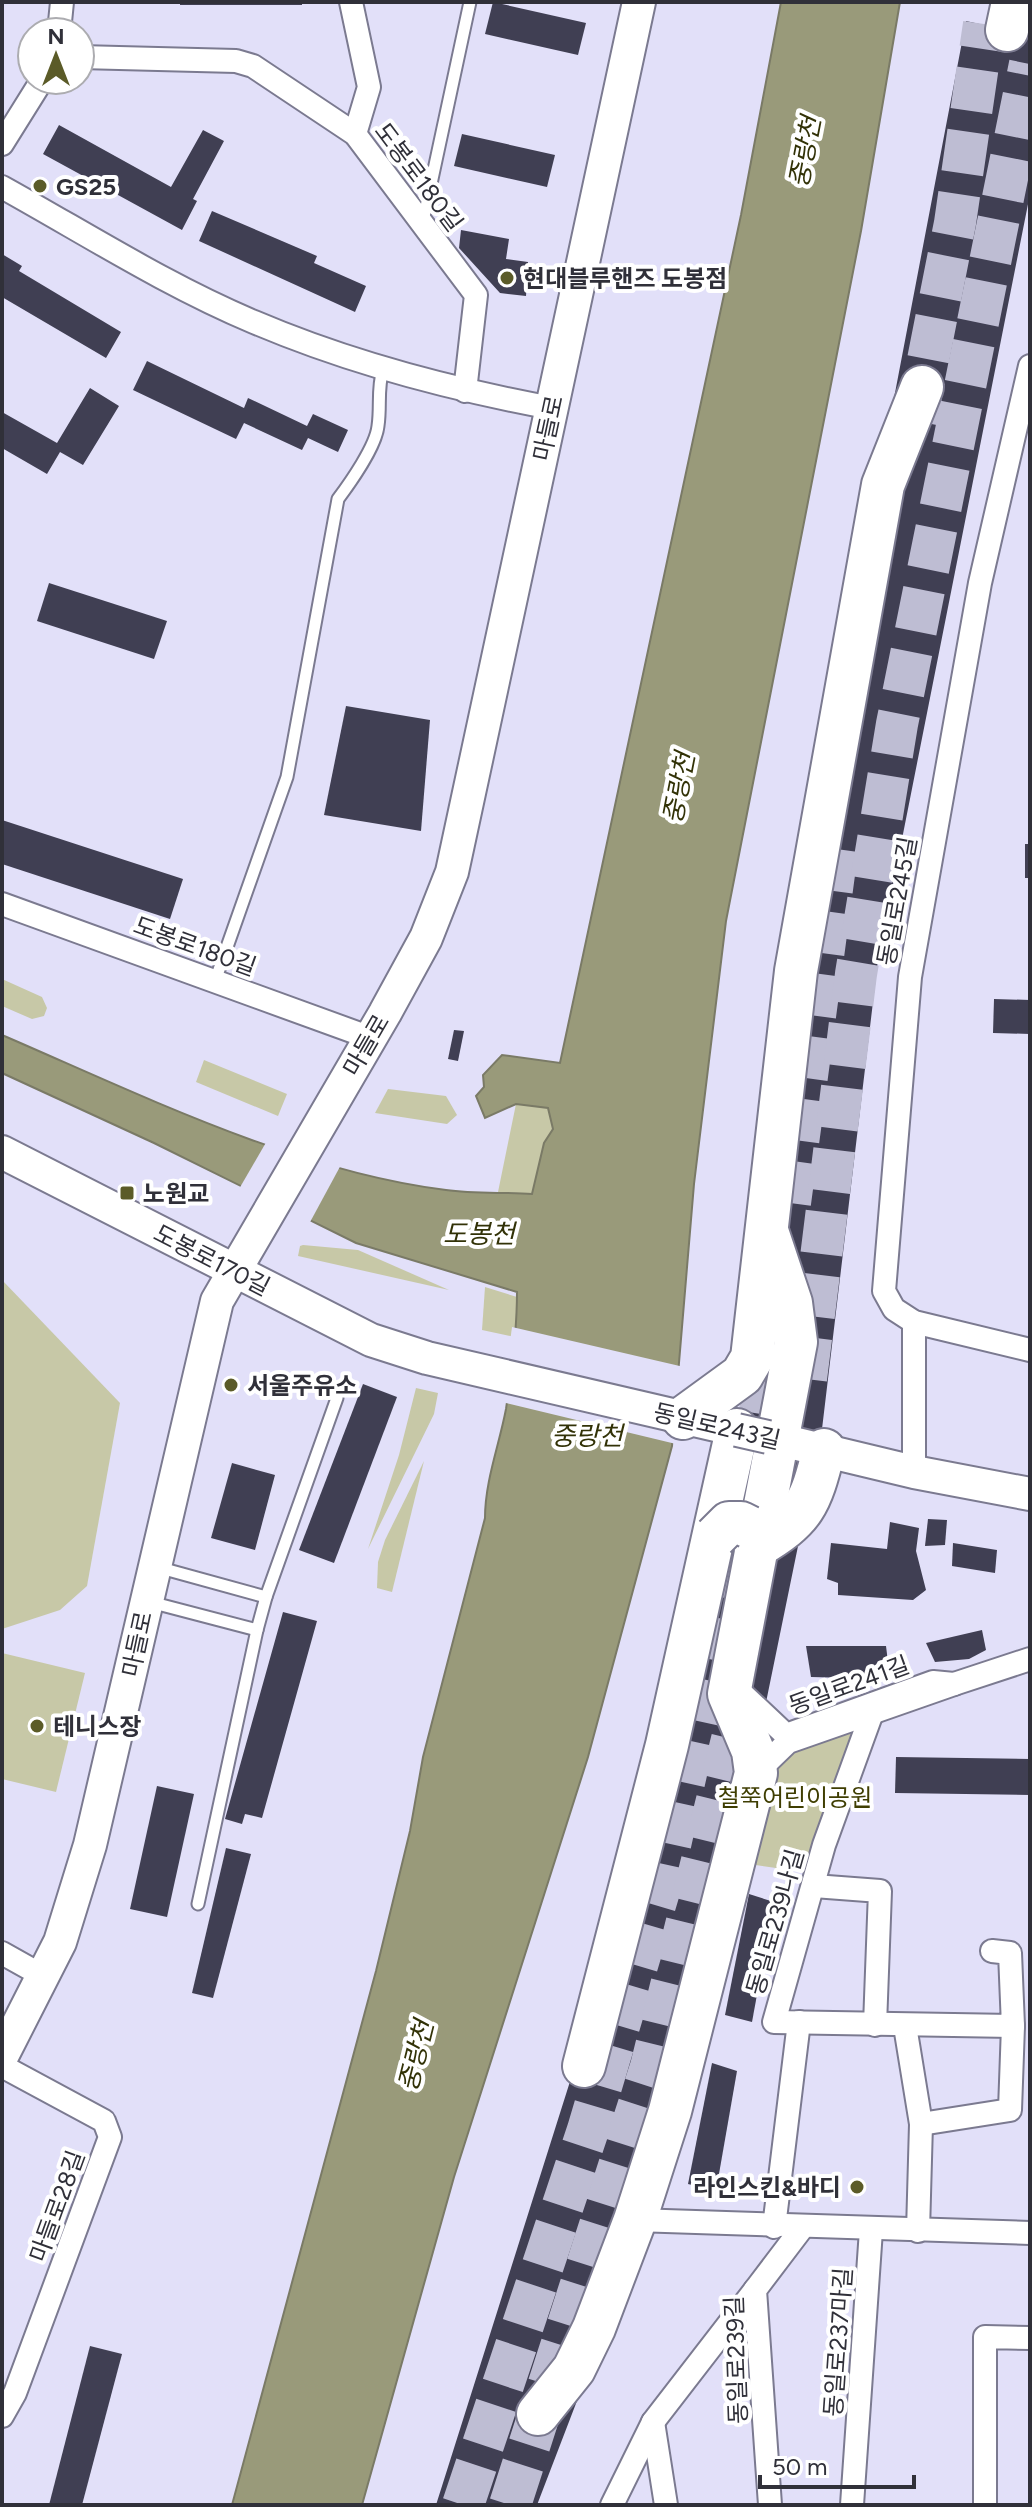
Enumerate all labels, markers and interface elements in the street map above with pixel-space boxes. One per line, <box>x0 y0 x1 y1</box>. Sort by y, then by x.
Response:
north arrow <box>16 16 96 96</box>
text: N <box>47 23 65 50</box>
water label: 중랑천 <box>782 111 828 190</box>
street label: 도봉로180길 <box>369 117 469 237</box>
place label: GS25 <box>56 172 116 201</box>
marker: GS25 <box>31 177 49 195</box>
place label: 현대블루핸즈 도봉점 <box>523 264 727 293</box>
marker: 현대블루핸즈 도봉점 <box>498 269 516 287</box>
street label: 마들로 <box>527 393 569 463</box>
water label: 중랑천 <box>656 747 702 826</box>
street label: 동일로245길 <box>871 834 923 968</box>
street label: 도봉로180길 <box>130 910 260 982</box>
street label: 마들로 <box>337 1009 395 1081</box>
place label: 노원교 <box>143 1179 209 1208</box>
marker: 노원교 <box>118 1184 136 1202</box>
street label: 도봉로170길 <box>149 1218 275 1302</box>
water label: 도봉천 <box>443 1218 518 1250</box>
place label: 서울주유소 <box>247 1371 357 1400</box>
marker: 서울주유소 <box>222 1376 240 1394</box>
street label: 동일로243길 <box>651 1397 783 1455</box>
water label: 중랑천 <box>551 1420 626 1452</box>
street label: 마들로 <box>116 1609 158 1679</box>
street label: 동일로241길 <box>785 1650 913 1720</box>
place label: 테니스장 <box>53 1712 141 1741</box>
marker: 테니스장 <box>28 1717 46 1735</box>
park label: 철쭉어린이공원 <box>718 1783 872 1812</box>
street label: 동일로239나길 <box>740 1846 810 1998</box>
water label: 중랑천 <box>392 2014 441 2095</box>
street label: 마들로28길 <box>23 2146 91 2266</box>
place label: 라인스킨&바디 <box>693 2173 841 2202</box>
marker: 라인스킨&바디 <box>848 2178 866 2196</box>
street label: 동일로237마길 <box>818 2266 858 2418</box>
street label: 동일로239길 <box>719 2295 753 2425</box>
scale bar <box>760 2439 914 2489</box>
text: 50 m <box>772 2452 828 2481</box>

